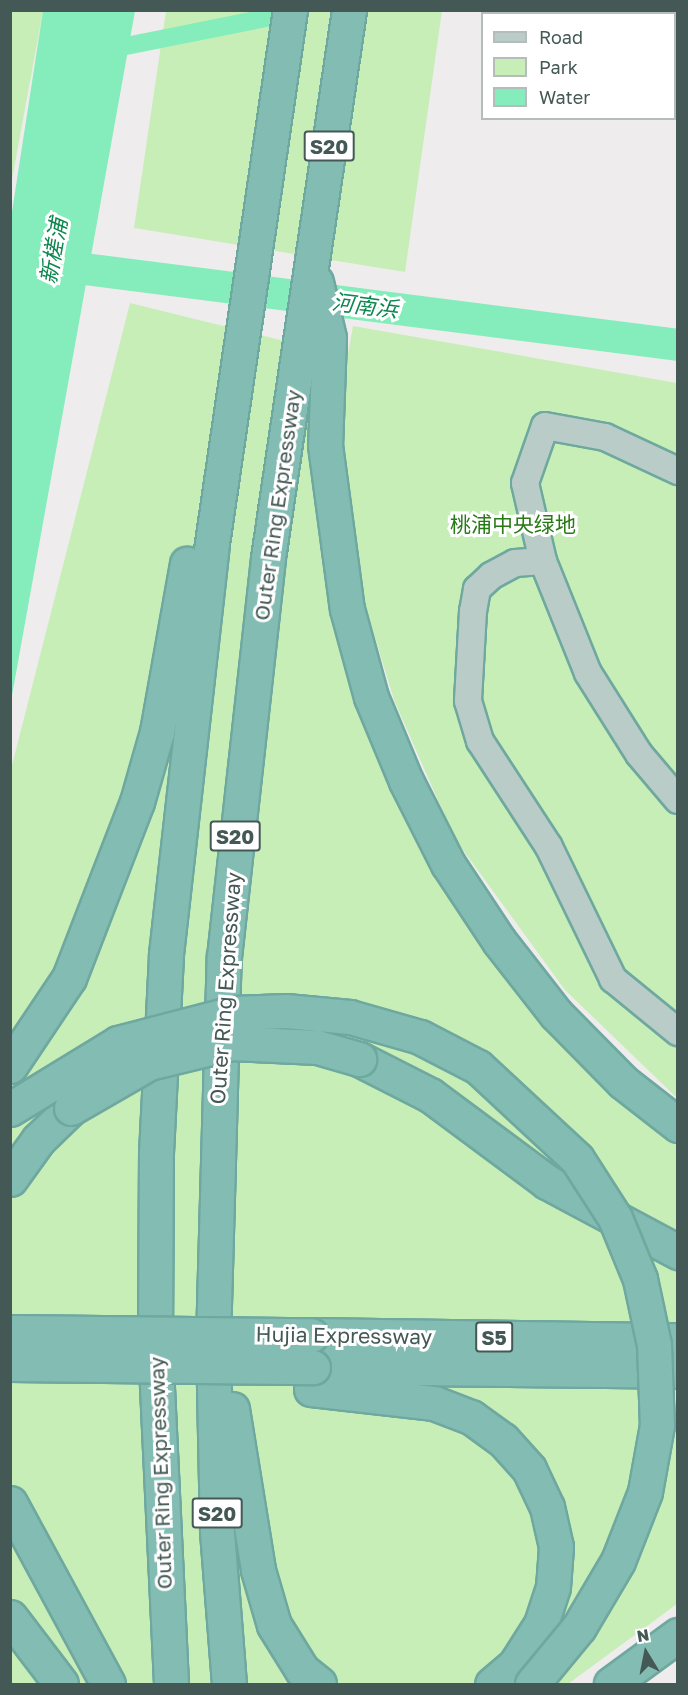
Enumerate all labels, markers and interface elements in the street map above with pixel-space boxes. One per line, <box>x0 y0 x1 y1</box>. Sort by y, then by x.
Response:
legend <box>481 12 676 120</box>
text: Road <box>539 26 583 48</box>
text: Park <box>539 56 578 78</box>
text: Water <box>539 86 590 108</box>
road number: S20 <box>304 129 354 163</box>
water label: 新槎浦 <box>34 216 72 286</box>
water label: 河南浜 <box>331 288 399 322</box>
street label: Outer Ring Expressway <box>248 388 306 622</box>
park label: 桃浦中央绿地 <box>450 511 576 537</box>
road number: S20 <box>210 819 260 853</box>
street label: Outer Ring Expressway <box>204 871 246 1105</box>
road number: S5 <box>474 1320 514 1354</box>
street label: Hujia Expressway <box>256 1321 432 1349</box>
street label: Outer Ring Expressway <box>143 1356 177 1590</box>
road number: S20 <box>192 1496 242 1530</box>
north arrow <box>616 1623 676 1683</box>
text: N <box>635 1624 651 1646</box>

